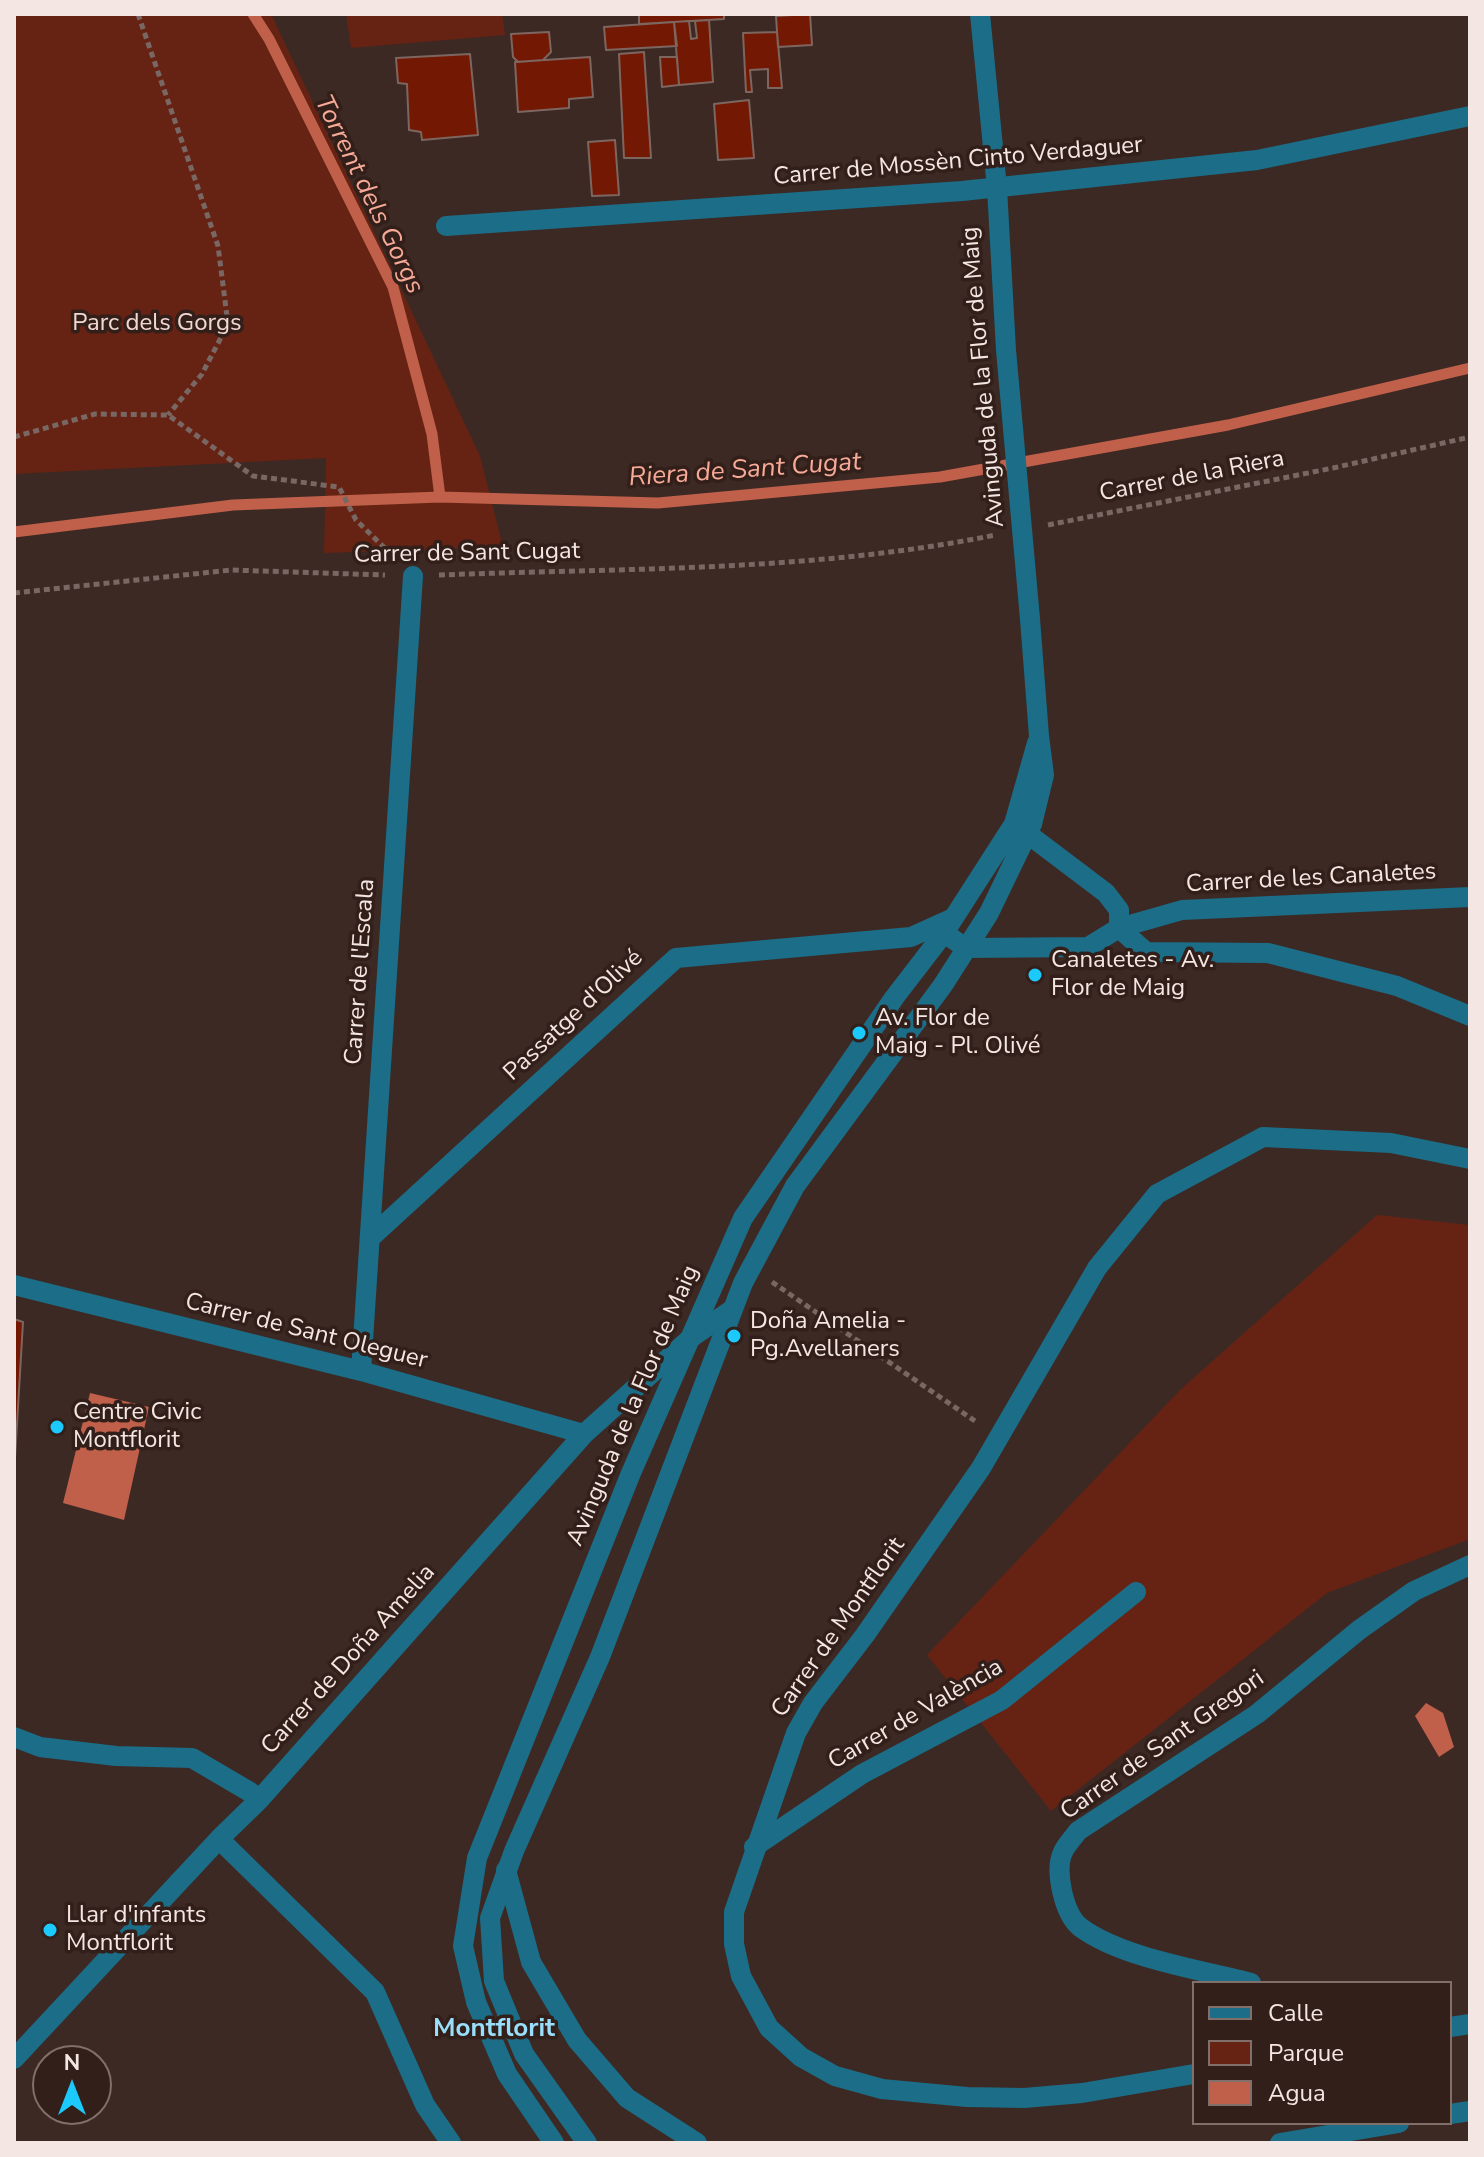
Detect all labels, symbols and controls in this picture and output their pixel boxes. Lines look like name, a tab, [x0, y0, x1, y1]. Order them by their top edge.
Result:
water label: Torrent dels Gorgs	[306, 91, 430, 299]
street label: Carrer de Mossèn Cinto Verdaguer	[772, 132, 1144, 192]
street label: Avinguda de la Flor de Maig	[957, 225, 1011, 529]
park label: Parc dels Gorgs	[72, 310, 242, 338]
street label: Carrer de la Riera	[1097, 445, 1287, 509]
water label: Riera de Sant Cugat	[628, 447, 862, 495]
street label: Carrer de Sant Cugat	[354, 538, 580, 570]
street label: Carrer de les Canaletes	[1185, 858, 1437, 900]
street label: Carrer de l'Escala	[340, 878, 382, 1066]
street label: Passatge d'Olivé	[498, 944, 650, 1088]
place label: Canaletes - Av. Flor de Maig	[1051, 947, 1214, 1003]
marker: Canaletes - Av. Flor de Maig	[1026, 966, 1044, 984]
place label: Av. Flor de Maig - Pl. Olivé	[875, 1005, 1041, 1061]
marker: Av. Flor de Maig - Pl. Olivé	[850, 1024, 868, 1042]
street label: Avinguda de la Flor de Maig	[562, 1261, 706, 1551]
street label: Carrer de Sant Oleguer	[182, 1288, 430, 1376]
place label: Doña Amelia - Pg.Avellaners	[750, 1308, 906, 1364]
marker: Doña Amelia - Pg.Avellaners	[725, 1327, 743, 1345]
place label: Centre Civic Montflorit	[73, 1399, 201, 1455]
marker: Centre Civic Montflorit	[48, 1418, 66, 1436]
street label: Carrer de Montflorit	[766, 1533, 912, 1723]
street label: Carrer de Doña Amelia	[256, 1559, 442, 1761]
street label: Carrer de València	[824, 1653, 1008, 1777]
street label: Carrer de Sant Gregori	[1056, 1665, 1270, 1827]
place label: Llar d'infants Montflorit	[66, 1902, 206, 1958]
marker: Llar d'infants Montflorit	[41, 1921, 59, 1939]
legend	[1192, 1981, 1452, 2125]
text: Calle	[1268, 1997, 1323, 2029]
district label: Montflorit	[433, 2014, 555, 2046]
text: Parque	[1268, 2037, 1344, 2069]
north arrow	[32, 2045, 112, 2125]
text: N	[64, 2048, 80, 2078]
text: Agua	[1268, 2077, 1326, 2109]

